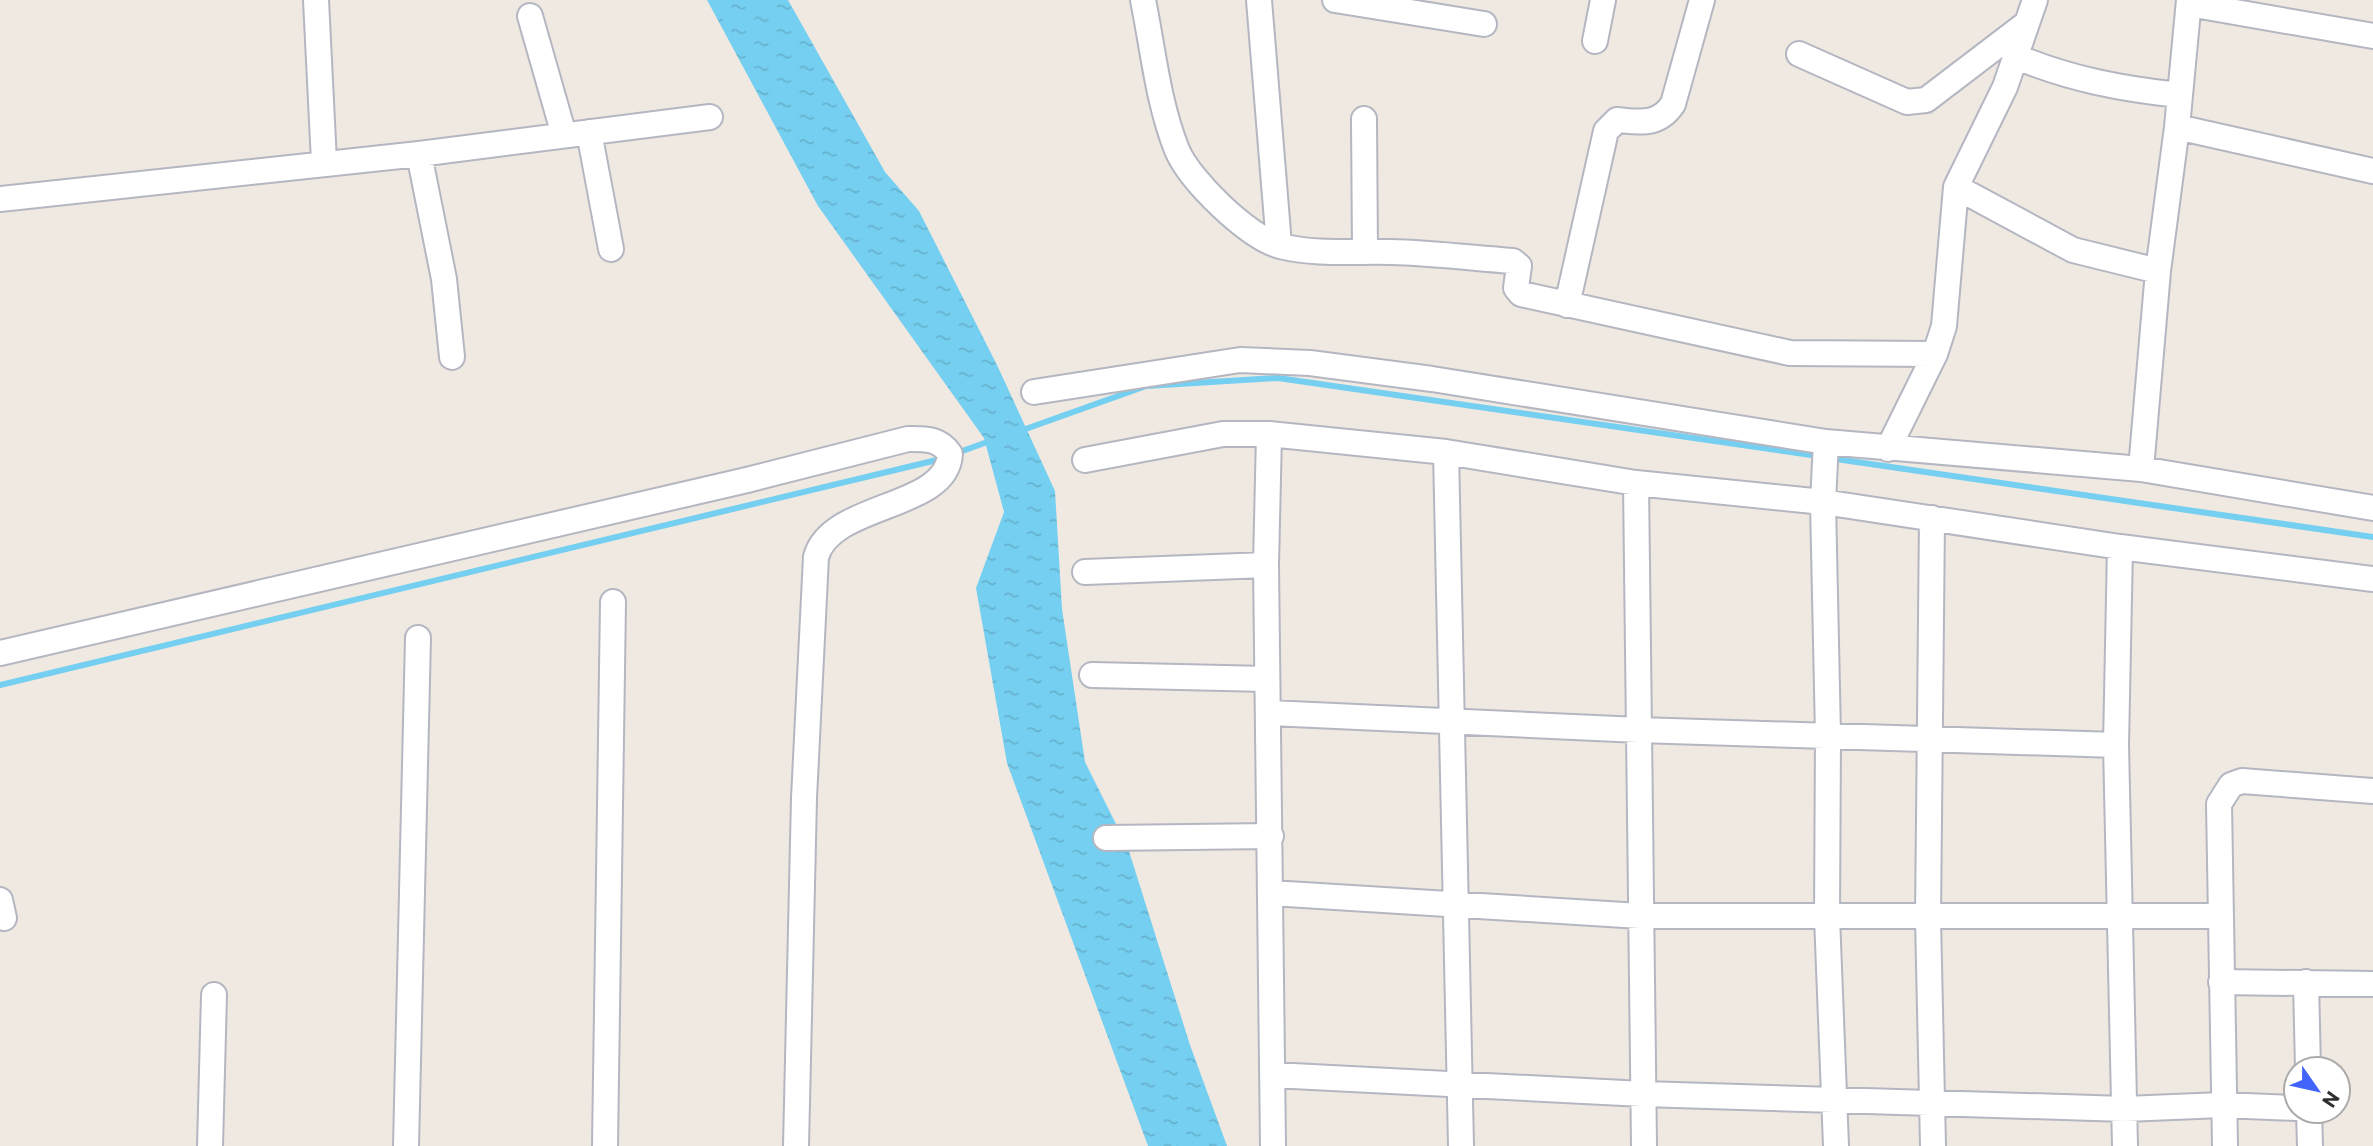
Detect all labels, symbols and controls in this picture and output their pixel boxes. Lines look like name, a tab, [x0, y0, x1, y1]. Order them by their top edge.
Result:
north arrow	[2282, 1055, 2352, 1125]
text: N	[2318, 1087, 2345, 1112]

